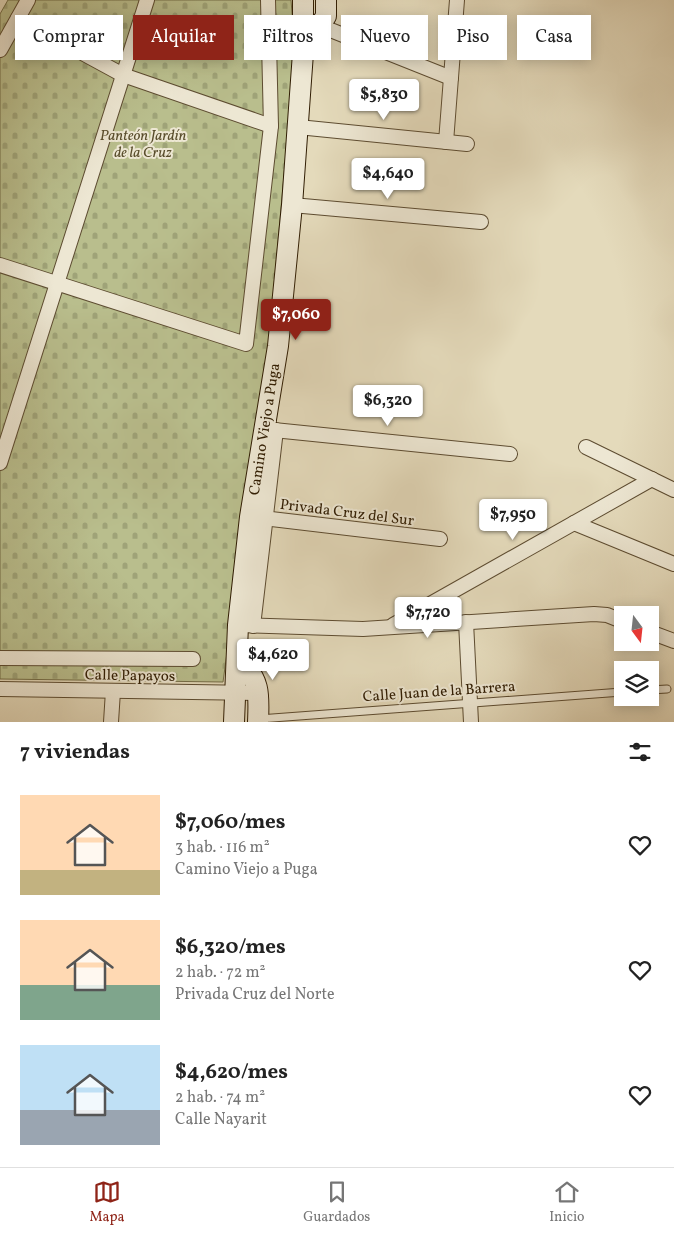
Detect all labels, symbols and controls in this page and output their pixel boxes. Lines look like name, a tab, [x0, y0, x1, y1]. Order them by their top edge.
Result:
chip: Comprar	[15, 15, 123, 60]
chip: Alquilar	[133, 15, 234, 60]
chip: Filtros	[244, 15, 331, 60]
chip: Nuevo	[341, 15, 428, 60]
chip: Piso	[438, 15, 507, 60]
chip: Casa	[517, 15, 591, 60]
pin: $5,830	[343, 78, 425, 121]
text: $5,830	[360, 84, 408, 106]
park label: Panteón Jardín de la Cruz	[100, 126, 186, 164]
pin: $4,640	[347, 158, 429, 200]
text: $4,640	[362, 163, 414, 185]
pin: $7,060	[255, 298, 337, 341]
text: $7,060	[272, 304, 320, 326]
street label: Camino Viejo a Puga	[245, 362, 286, 497]
pin: $6,320	[347, 384, 429, 427]
text: $6,320	[364, 390, 412, 412]
street label: Privada Cruz del Sur	[279, 495, 415, 532]
pin: $7,950	[472, 498, 554, 541]
text: $7,950	[490, 504, 536, 526]
pin: $7,720	[387, 596, 469, 639]
text: $7,720	[406, 602, 450, 624]
north arrow	[614, 606, 659, 651]
map controls	[614, 606, 659, 706]
pin: $4,620	[232, 638, 314, 681]
text: $4,620	[248, 644, 298, 666]
button: layers	[614, 661, 659, 706]
street label: Calle Papayos	[85, 665, 175, 688]
street label: Calle Juan de la Barrera	[362, 677, 516, 708]
text: 7 viviendas	[20, 738, 130, 767]
icon: filters	[626, 738, 654, 766]
text: $7,060/mes	[175, 808, 285, 837]
icon: home	[60, 815, 120, 875]
icon: heart	[626, 831, 654, 859]
text: 3 hab. · 116 m²	[175, 837, 270, 859]
text: Camino Viejo a Puga	[175, 859, 318, 881]
text: $6,320/mes	[175, 933, 286, 962]
icon: home	[60, 940, 120, 1000]
icon: heart	[626, 956, 654, 984]
text: 2 hab. · 72 m²	[175, 962, 266, 984]
text: Privada Cruz del Norte	[175, 984, 335, 1006]
text: $4,620/mes	[175, 1058, 288, 1087]
icon: home	[60, 1065, 120, 1125]
icon: heart	[626, 1081, 654, 1109]
text: 2 hab. · 74 m²	[175, 1087, 265, 1109]
text: Calle Nayarit	[175, 1109, 267, 1131]
tab: Mapa	[89, 1178, 124, 1227]
tab: Guardados	[303, 1178, 370, 1227]
tab: Inicio	[549, 1178, 585, 1227]

